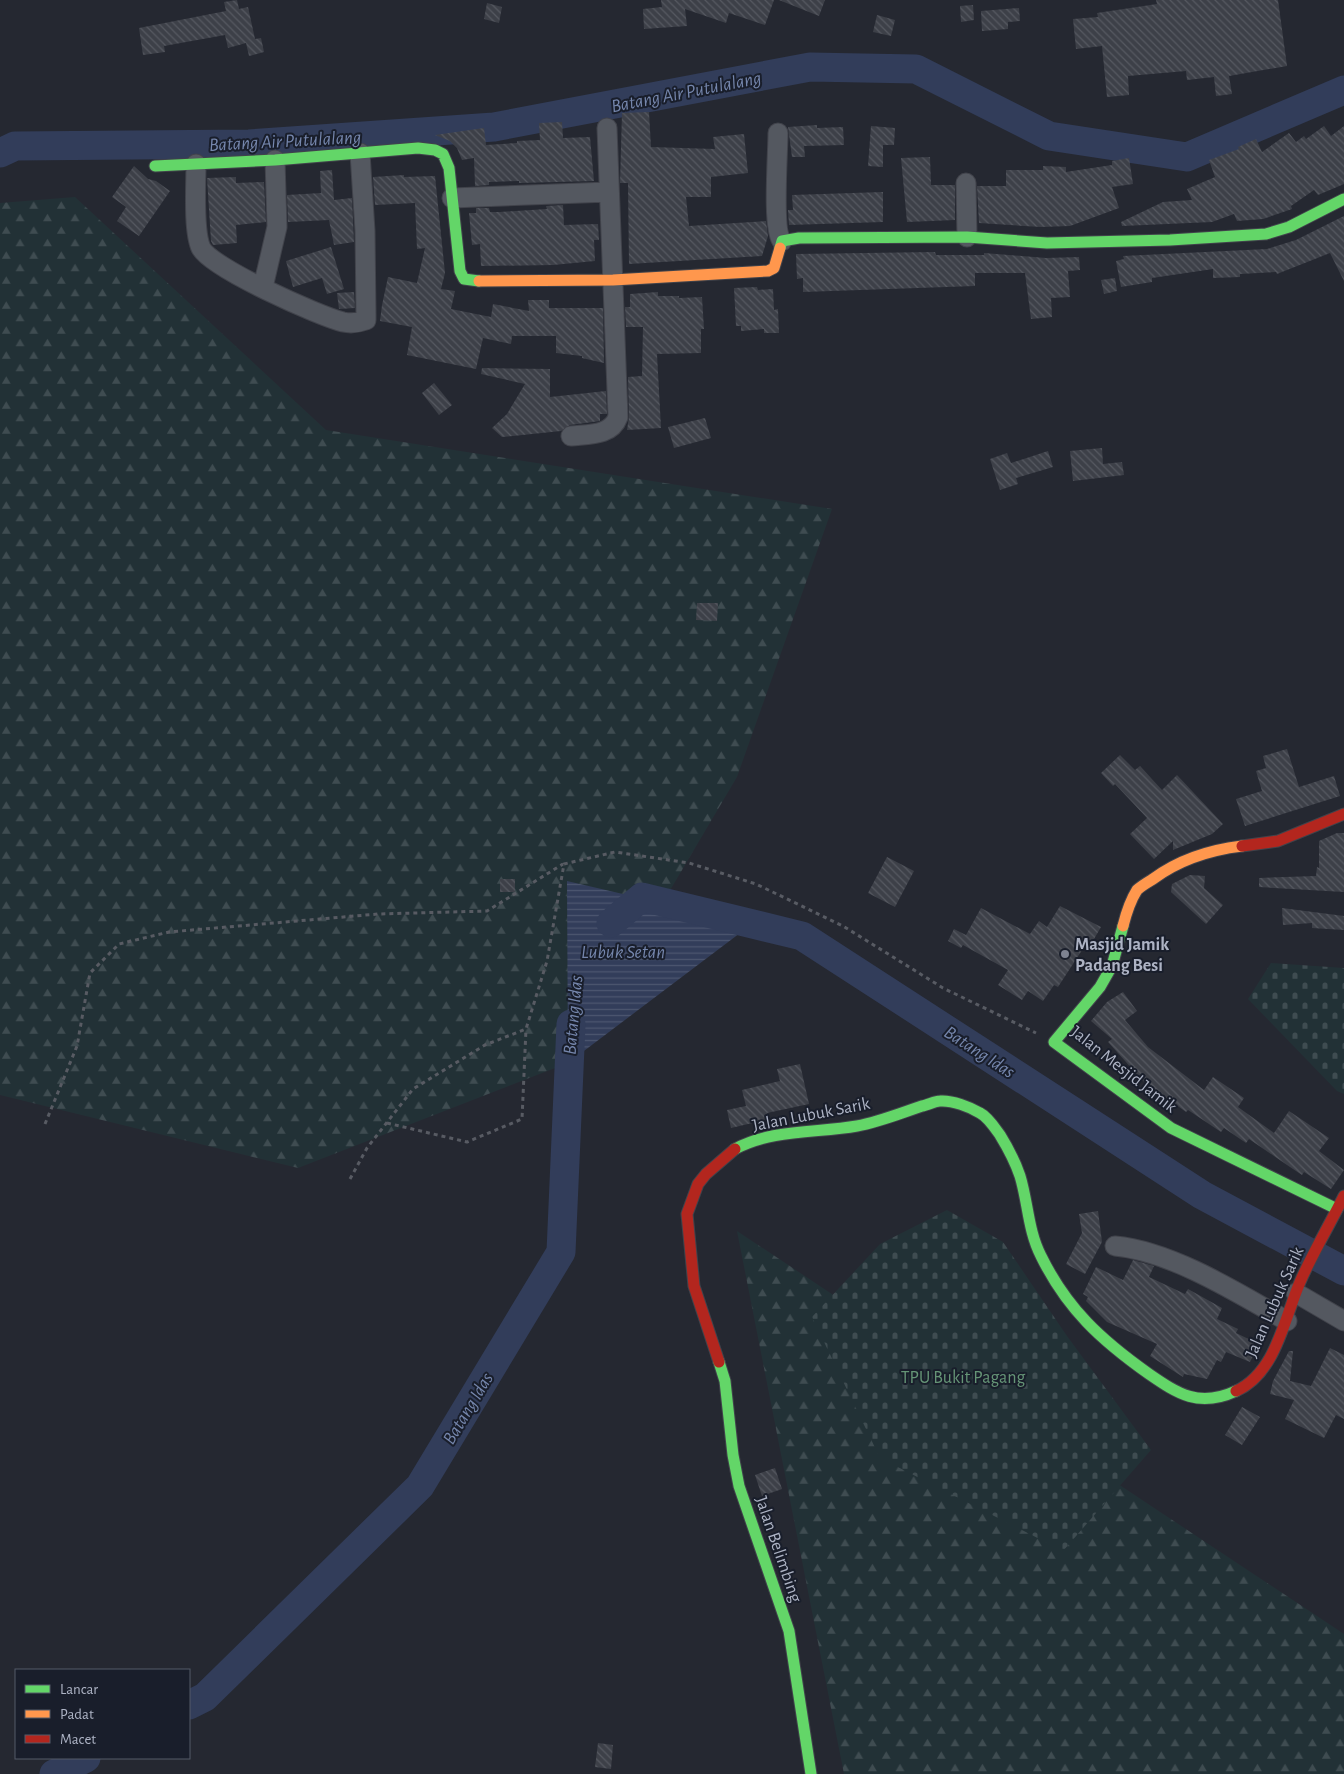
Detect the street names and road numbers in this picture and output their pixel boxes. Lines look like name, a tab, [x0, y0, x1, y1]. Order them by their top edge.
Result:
street label: Jalan Mesjid Jamik	[1067, 1023, 1180, 1117]
street label: Jalan Lubuk Sarik	[751, 1095, 872, 1135]
street label: Jalan Lubuk Sarik	[1242, 1244, 1308, 1361]
street label: Jalan Belimbing	[751, 1494, 805, 1605]

